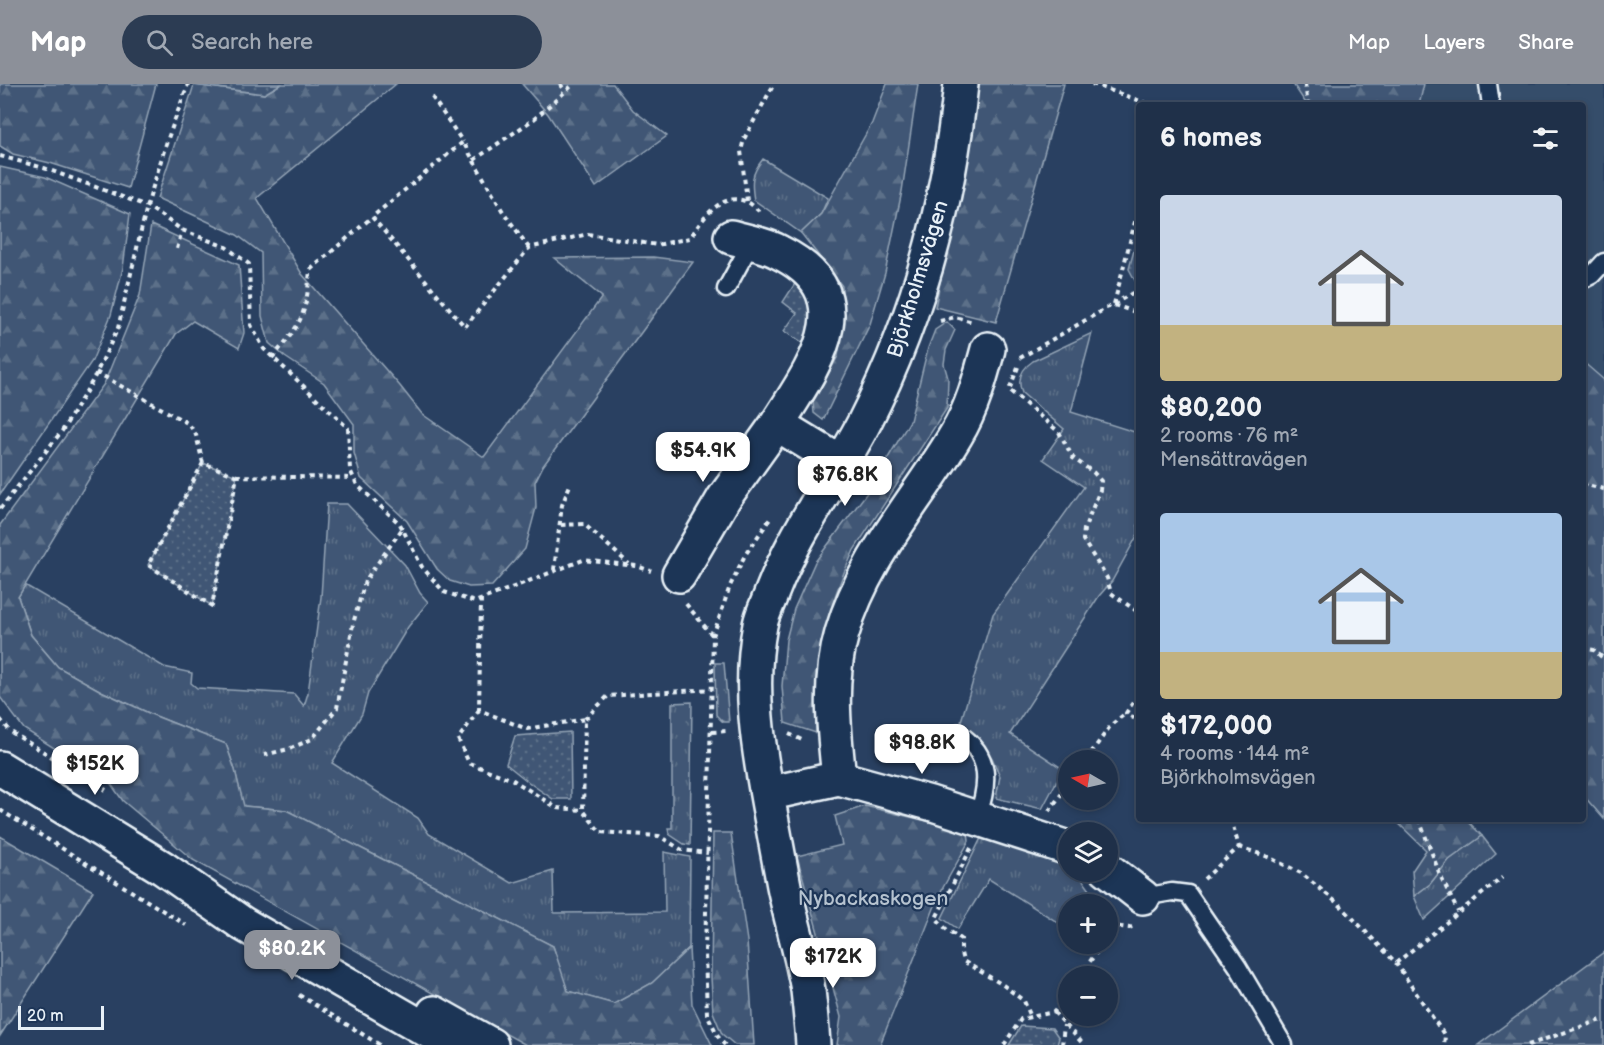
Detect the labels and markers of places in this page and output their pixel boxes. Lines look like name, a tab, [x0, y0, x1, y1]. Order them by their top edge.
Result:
pin: $54.9K	[654, 432, 752, 483]
pin: $76.8K	[796, 456, 894, 507]
pin: $98.8K	[873, 724, 971, 775]
pin: $152K	[53, 745, 137, 796]
pin: $80.2K	[243, 930, 341, 981]
pin: $172K	[791, 938, 875, 989]

